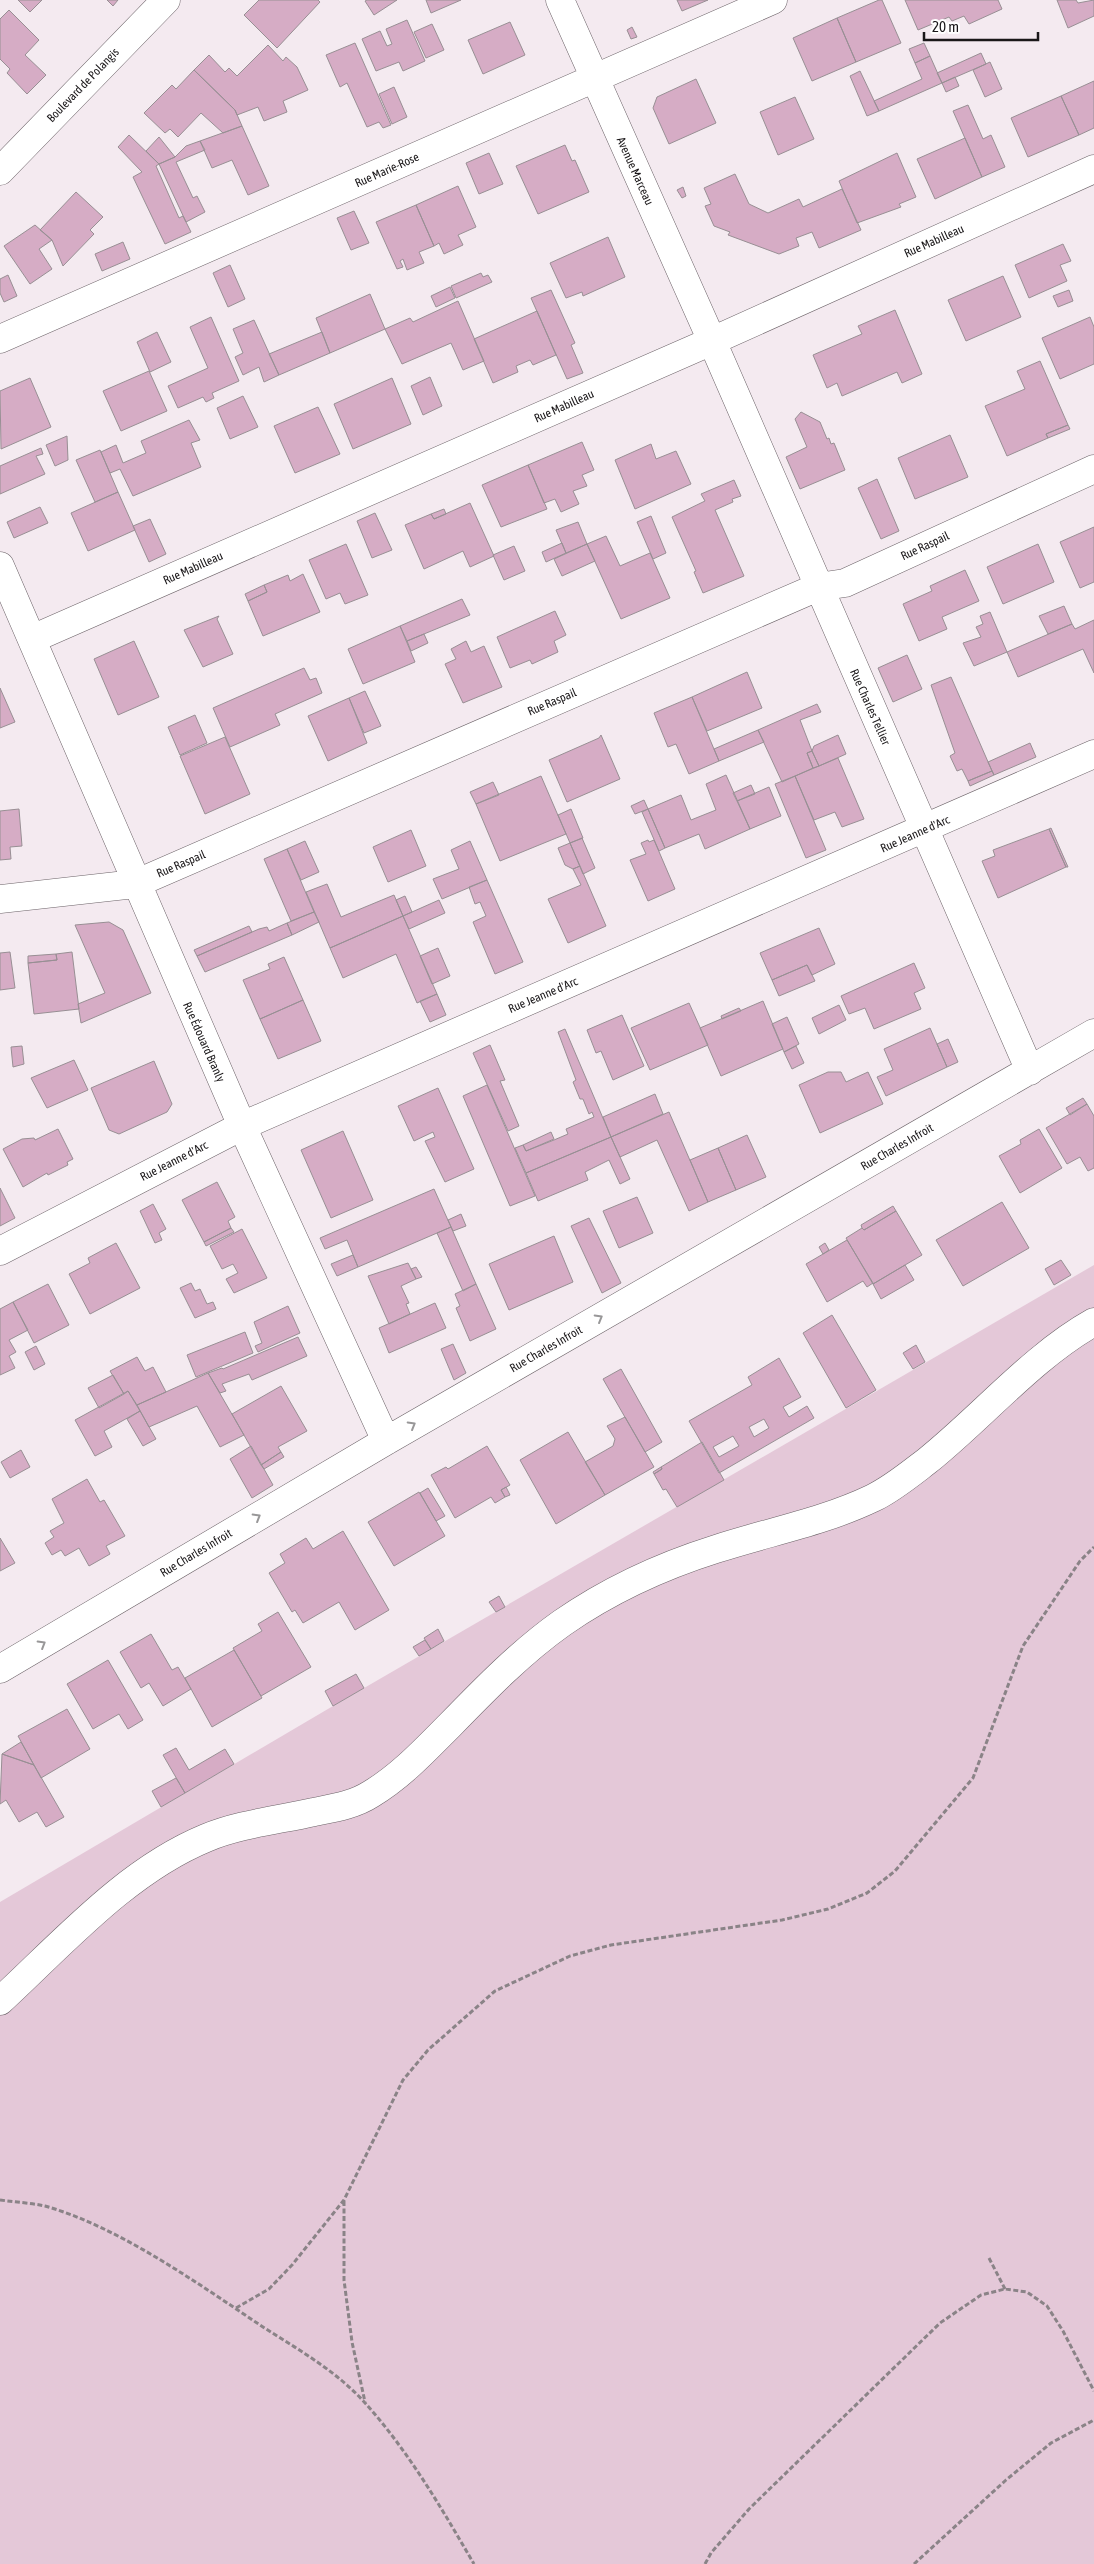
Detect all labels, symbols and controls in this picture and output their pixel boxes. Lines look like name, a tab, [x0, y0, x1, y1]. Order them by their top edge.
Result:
scale bar	[924, 10, 1038, 42]
text: 20 m	[932, 18, 959, 35]
street label: Boulevard de Polangis	[44, 45, 122, 125]
street label: Avenue Marceau	[614, 135, 656, 208]
street label: Rue Marie-Rose	[353, 150, 421, 190]
street label: Rue Mabilleau	[902, 222, 966, 260]
street label: Rue Mabilleau	[532, 387, 596, 425]
street label: Rue Raspail	[899, 528, 952, 563]
street label: Rue Mabilleau	[161, 549, 225, 587]
street label: Rue Charles Tellier	[847, 667, 893, 748]
street label: Rue Raspail	[525, 685, 579, 719]
street label: Rue Jeanne d'Arc	[878, 812, 952, 855]
street label: Rue Raspail	[154, 847, 208, 881]
street label: Rue Jeanne d'Arc	[506, 974, 580, 1016]
street label: Rue Édouard Branly	[180, 1000, 228, 1084]
street label: Rue Charles Infroit	[858, 1120, 936, 1173]
street label: Rue Jeanne d'Arc	[138, 1138, 211, 1184]
one-way arrow	[593, 1315, 602, 1325]
street label: Rue Charles Infroit	[507, 1322, 585, 1375]
one-way arrow	[407, 1422, 416, 1432]
one-way arrow	[252, 1513, 261, 1523]
street label: Rue Charles Infroit	[158, 1526, 235, 1580]
one-way arrow	[36, 1640, 45, 1650]

